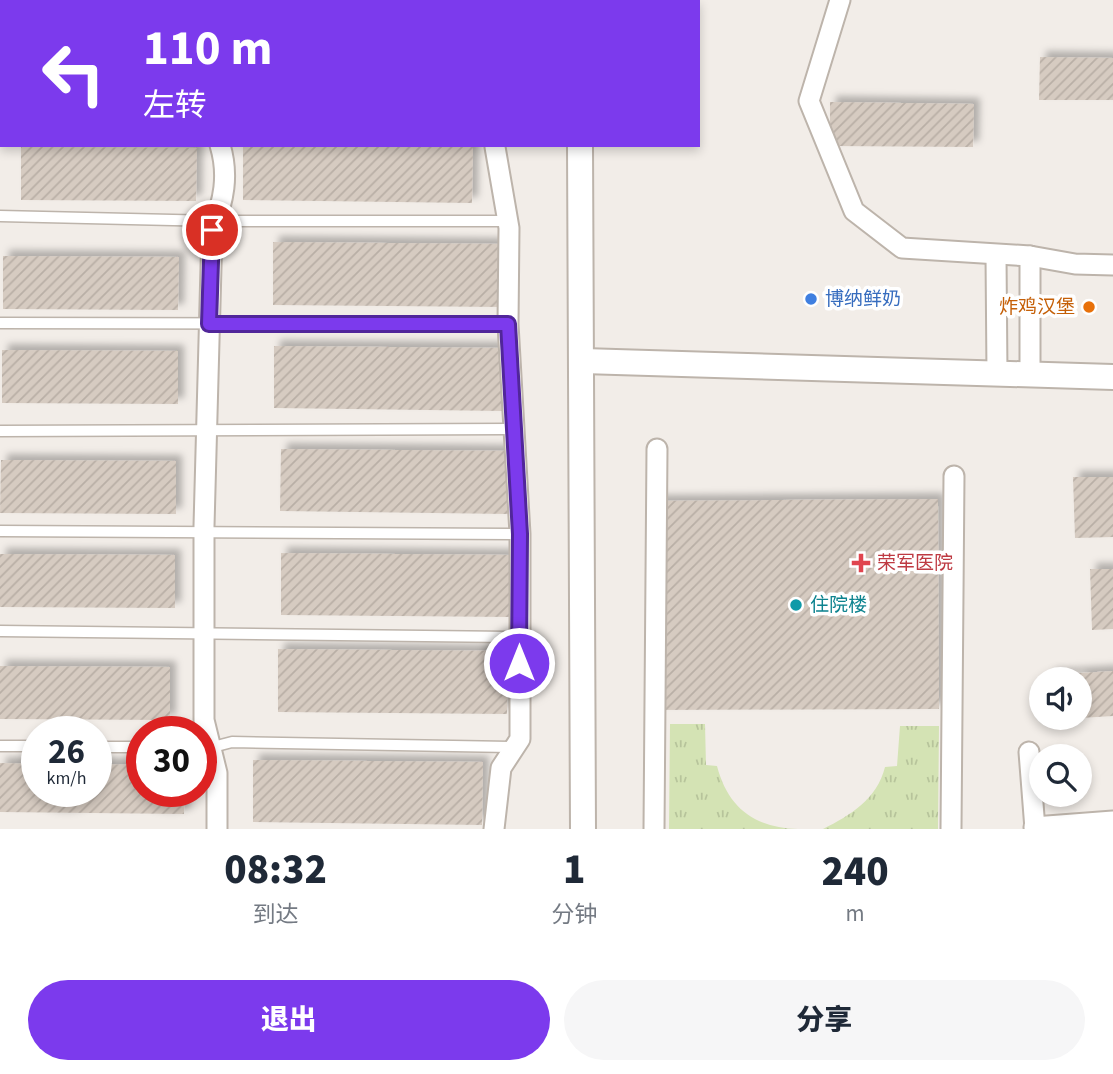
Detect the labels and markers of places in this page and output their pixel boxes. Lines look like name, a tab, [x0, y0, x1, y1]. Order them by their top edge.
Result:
pin	[182, 200, 242, 260]
place label: 博纳鲜奶	[825, 286, 901, 313]
marker: 博纳鲜奶	[803, 291, 819, 307]
place label: 炸鸡汉堡	[999, 294, 1075, 321]
marker: 炸鸡汉堡	[1081, 299, 1097, 315]
place label: 荣军医院	[877, 550, 953, 577]
marker: 荣军医院	[851, 553, 871, 573]
place label: 住院楼	[810, 592, 867, 619]
marker: 住院楼	[788, 597, 804, 613]

